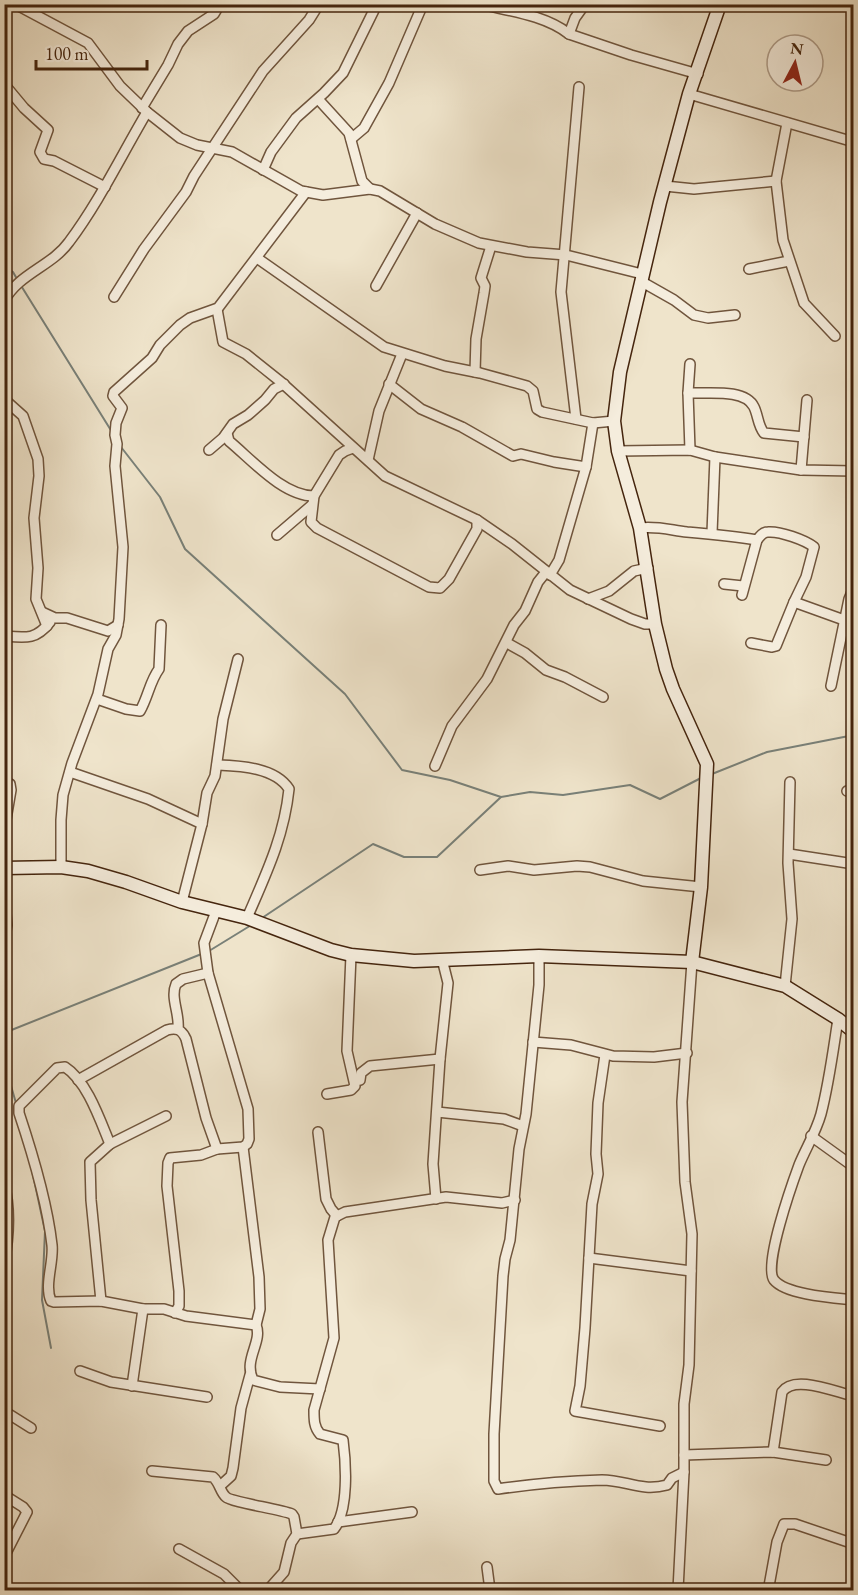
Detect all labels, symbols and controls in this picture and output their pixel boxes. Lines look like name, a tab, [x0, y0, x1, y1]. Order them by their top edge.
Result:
scale bar	[36, 33, 147, 71]
north arrow	[765, 33, 825, 93]
text: N	[789, 37, 805, 60]
text: 100 m	[45, 42, 89, 65]

